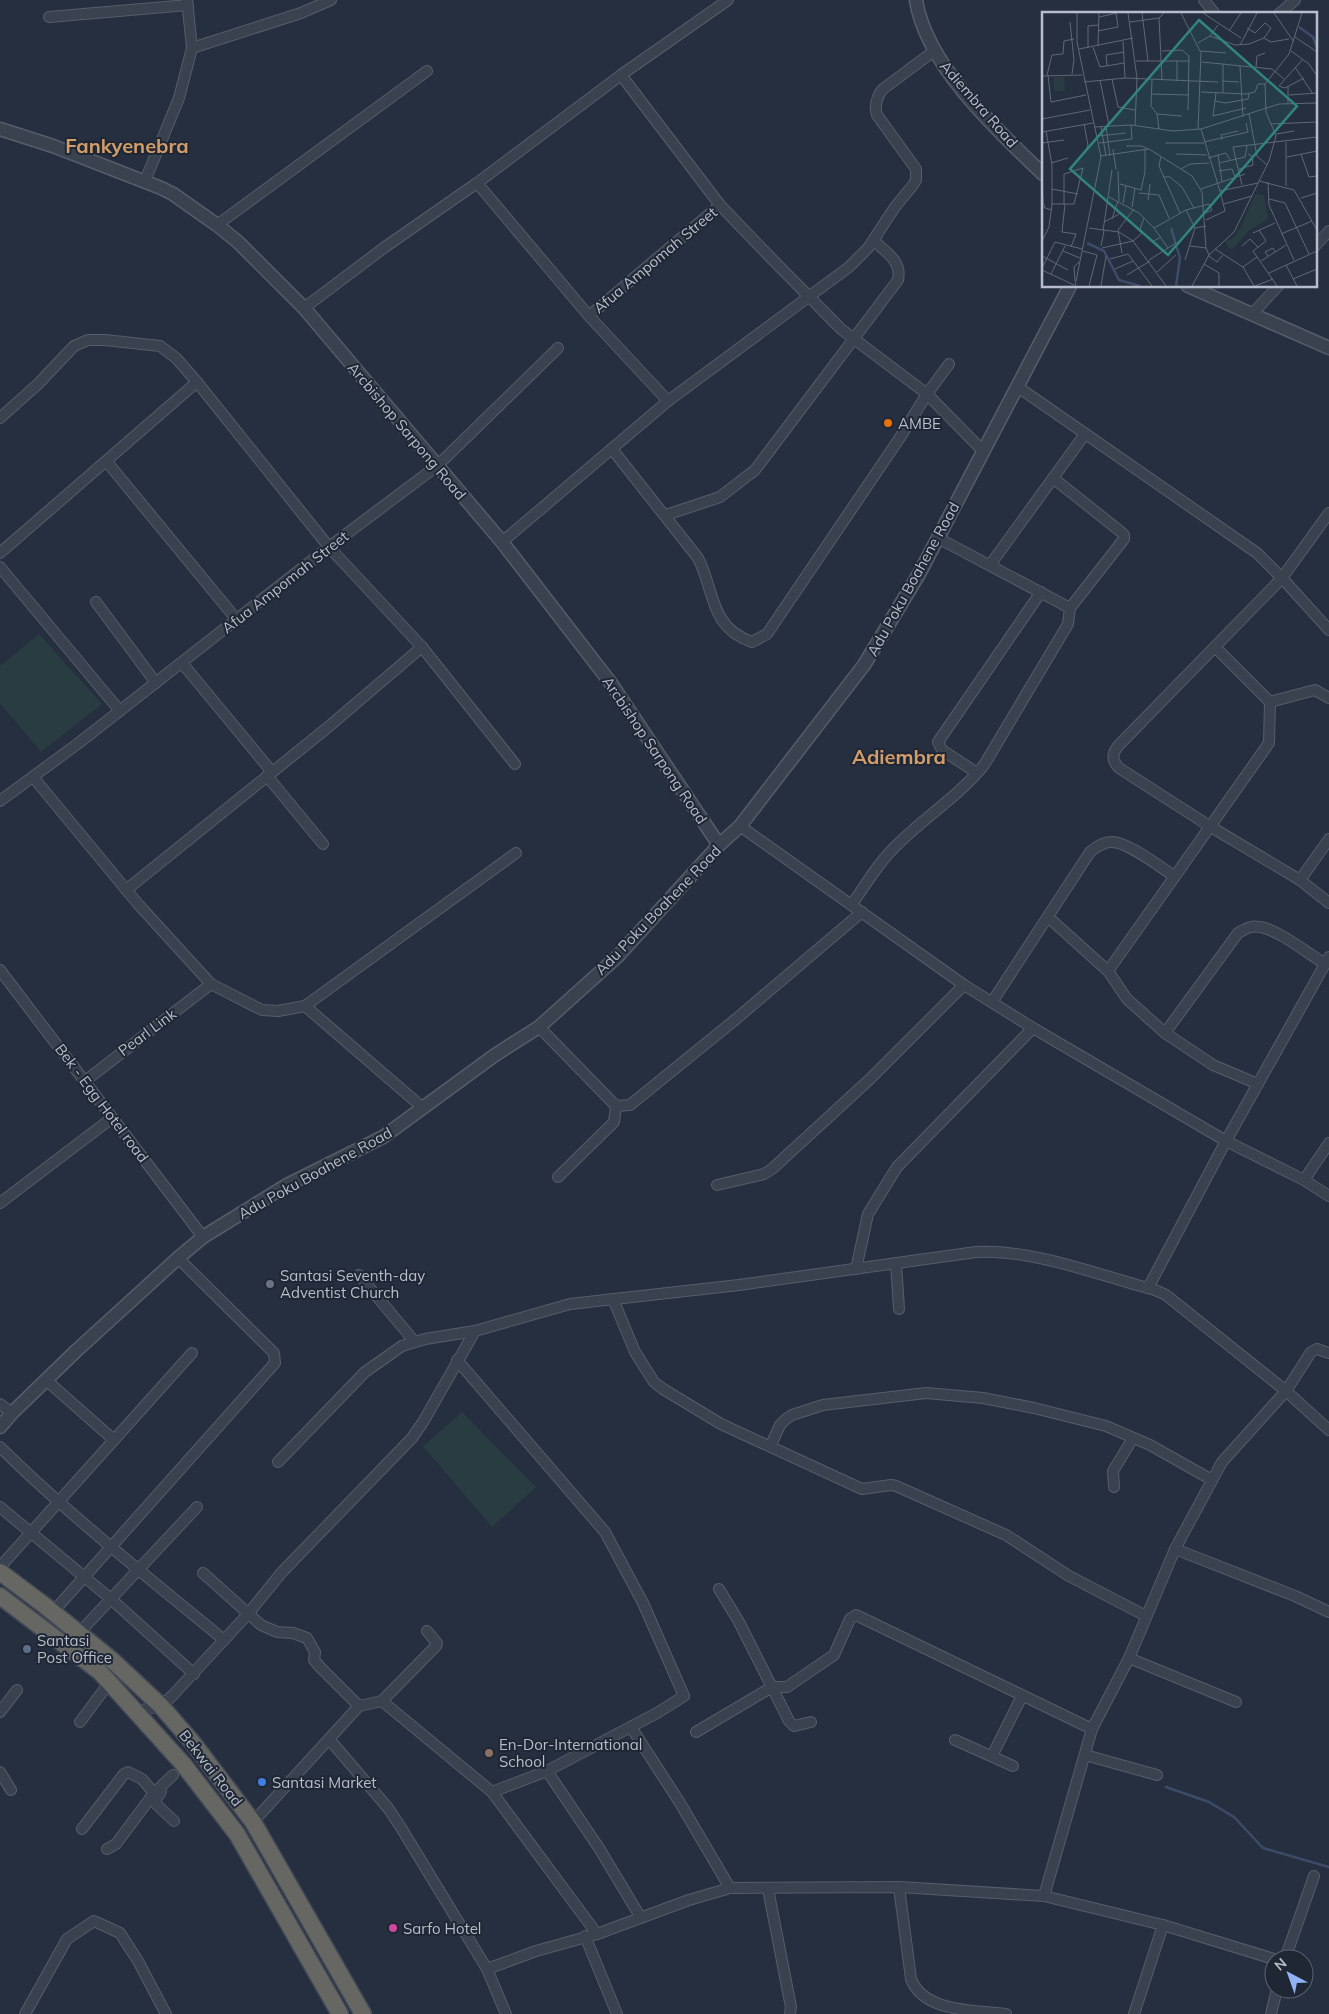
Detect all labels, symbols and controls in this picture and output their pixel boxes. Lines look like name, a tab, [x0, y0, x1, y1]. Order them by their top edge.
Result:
inset map	[1042, 12, 1316, 288]
street label: Adiembra Road	[936, 57, 1022, 151]
district label: Fankyenebra	[65, 133, 189, 158]
street label: Afua Ampomah Street	[589, 203, 721, 317]
street label: Arcbishop Sarpong Road	[344, 358, 470, 504]
place label: AMBE	[898, 414, 941, 433]
marker: AMBE	[882, 417, 894, 429]
street label: Adu Poku Boahene Road	[863, 499, 963, 659]
street label: Afua Ampomah Street	[218, 527, 352, 637]
street label: Arcbishop Sarpong Road	[598, 673, 712, 827]
district label: Adiembra	[852, 744, 946, 769]
street label: Adu Poku Boahene Road	[591, 841, 725, 979]
street label: Pearl Link	[114, 1004, 180, 1060]
street label: Bek - Egg Hotel road	[51, 1040, 153, 1166]
street label: Adu Poku Boahene Road	[235, 1123, 395, 1223]
place label: Santasi Seventh-day Adventist Church	[280, 1266, 425, 1302]
marker: Santasi Seventh-day Adventist Church	[264, 1278, 276, 1290]
place label: Santasi Post Office	[37, 1631, 112, 1667]
marker: Santasi Post Office	[21, 1643, 33, 1655]
street label: Bekwai Road	[175, 1726, 247, 1810]
place label: En-Dor-International School	[499, 1735, 642, 1771]
marker: En-Dor-International School	[483, 1747, 495, 1759]
place label: Santasi Market	[272, 1773, 377, 1792]
marker: Santasi Market	[256, 1776, 268, 1788]
place label: Sarfo Hotel	[403, 1919, 481, 1938]
marker: Sarfo Hotel	[387, 1922, 399, 1934]
north arrow	[1264, 1949, 1314, 1999]
text: N	[1271, 1954, 1290, 1974]

